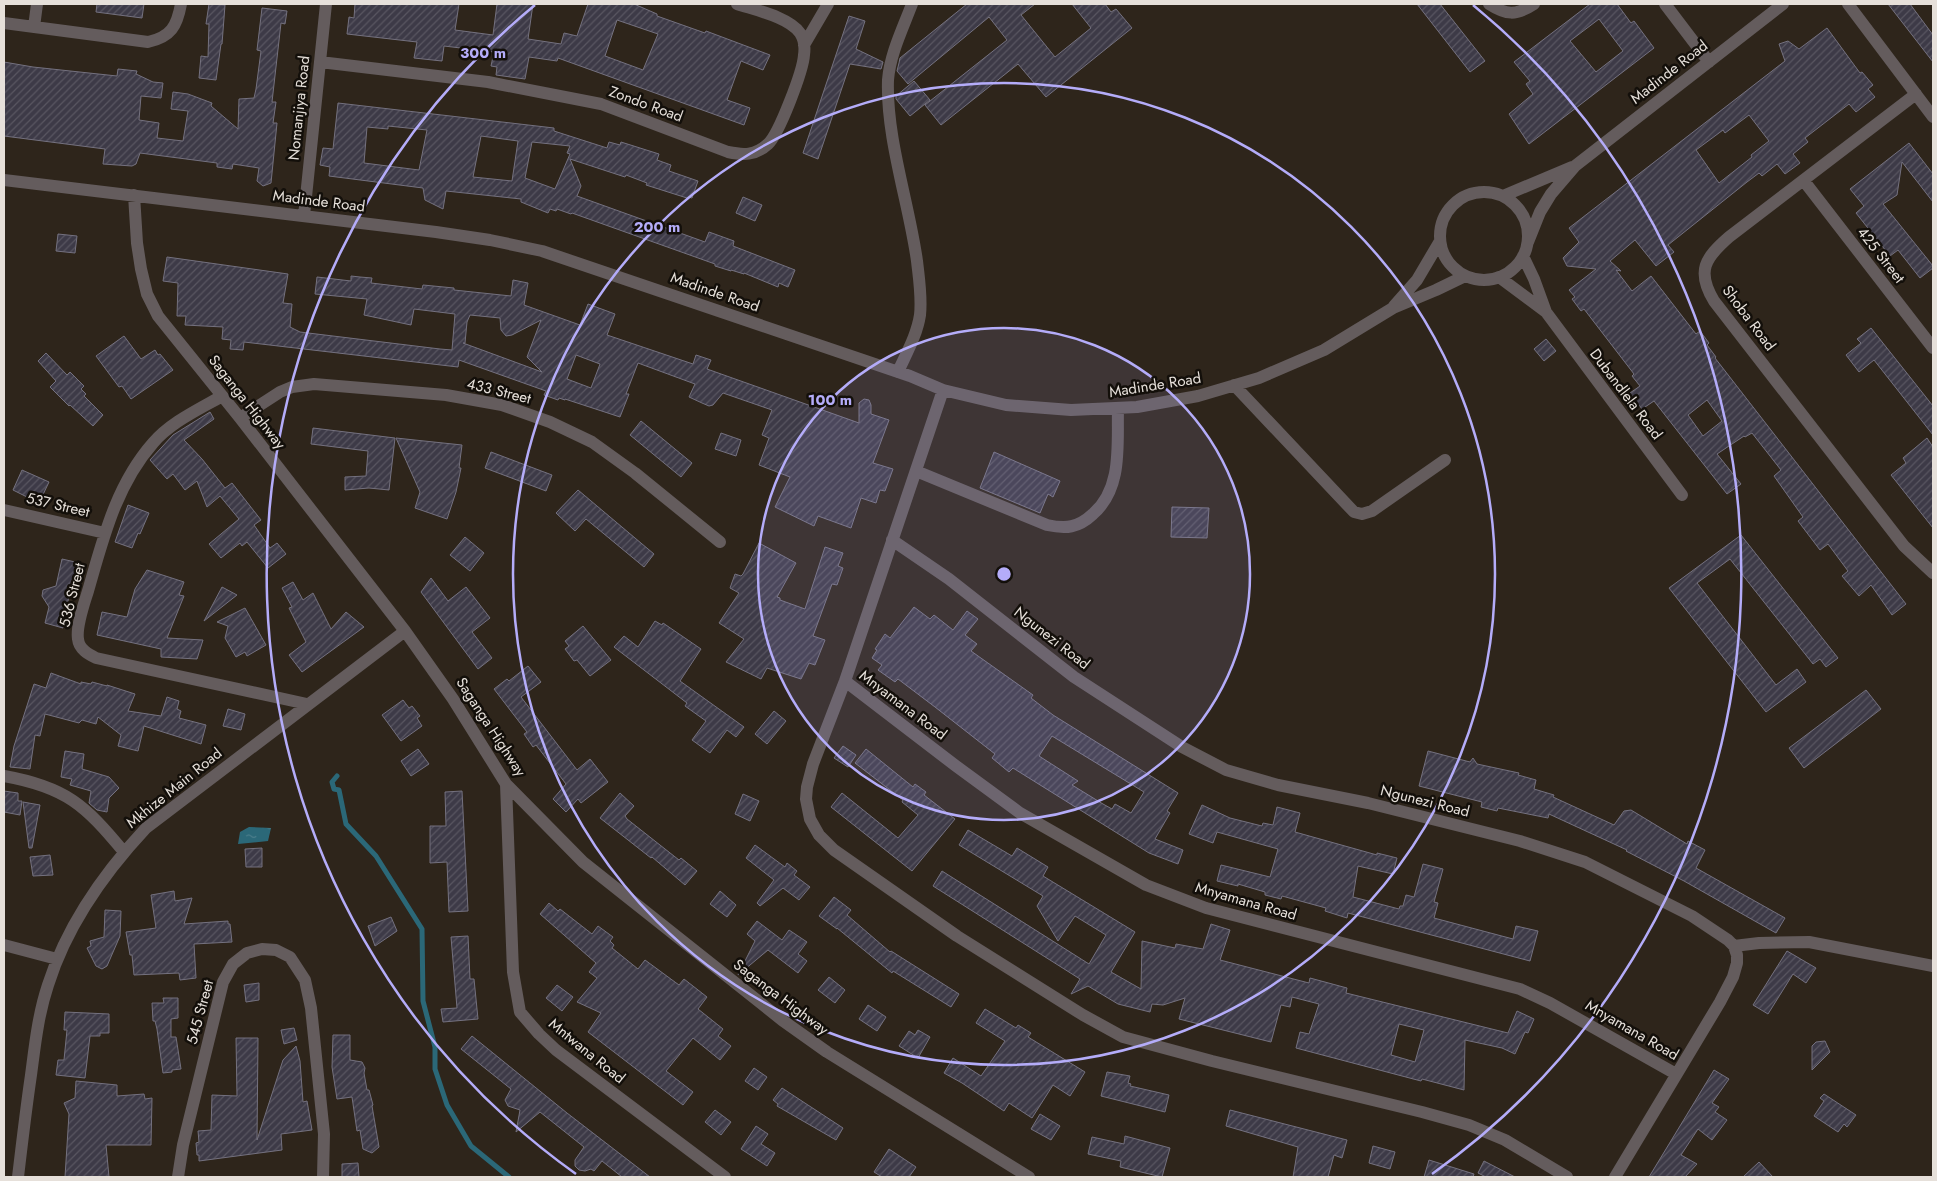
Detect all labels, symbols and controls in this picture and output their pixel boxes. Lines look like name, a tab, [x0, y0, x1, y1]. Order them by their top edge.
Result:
street label: Madinde Road	[1626, 35, 1712, 109]
text: 300 m	[460, 42, 506, 64]
street label: Nomanjiya Road	[283, 55, 315, 161]
street label: Zondo Road	[606, 80, 686, 128]
street label: Madinde Road	[272, 184, 366, 218]
text: 200 m	[634, 216, 680, 238]
street label: 425 Street	[1852, 222, 1910, 288]
street label: Madinde Road	[668, 266, 762, 318]
street label: Shoba Road	[1717, 281, 1781, 355]
street label: Dubandlela Road	[1584, 344, 1668, 444]
street label: Saganga Highway	[203, 350, 291, 454]
street label: Madinde Road	[1107, 367, 1203, 403]
street label: 433 Street	[465, 372, 534, 410]
text: 100 m	[808, 389, 852, 411]
street label: 537 Street	[24, 487, 92, 523]
street label: 536 Street	[53, 560, 91, 629]
centre of rings	[995, 565, 1013, 583]
street label: Ngunezi Road	[1009, 601, 1095, 675]
street label: Mnyamana Road	[855, 665, 951, 745]
street label: Saganga Highway	[451, 673, 532, 781]
street label: Mkhize Main Road	[121, 743, 227, 833]
street label: Ngunezi Road	[1378, 779, 1472, 823]
street label: Mnyamana Road	[1193, 876, 1299, 926]
street label: Saganga Highway	[729, 954, 834, 1040]
street label: 545 Street	[181, 977, 219, 1047]
street label: Mnyamana Road	[1581, 994, 1683, 1066]
street label: Mntwana Road	[544, 1013, 630, 1089]

